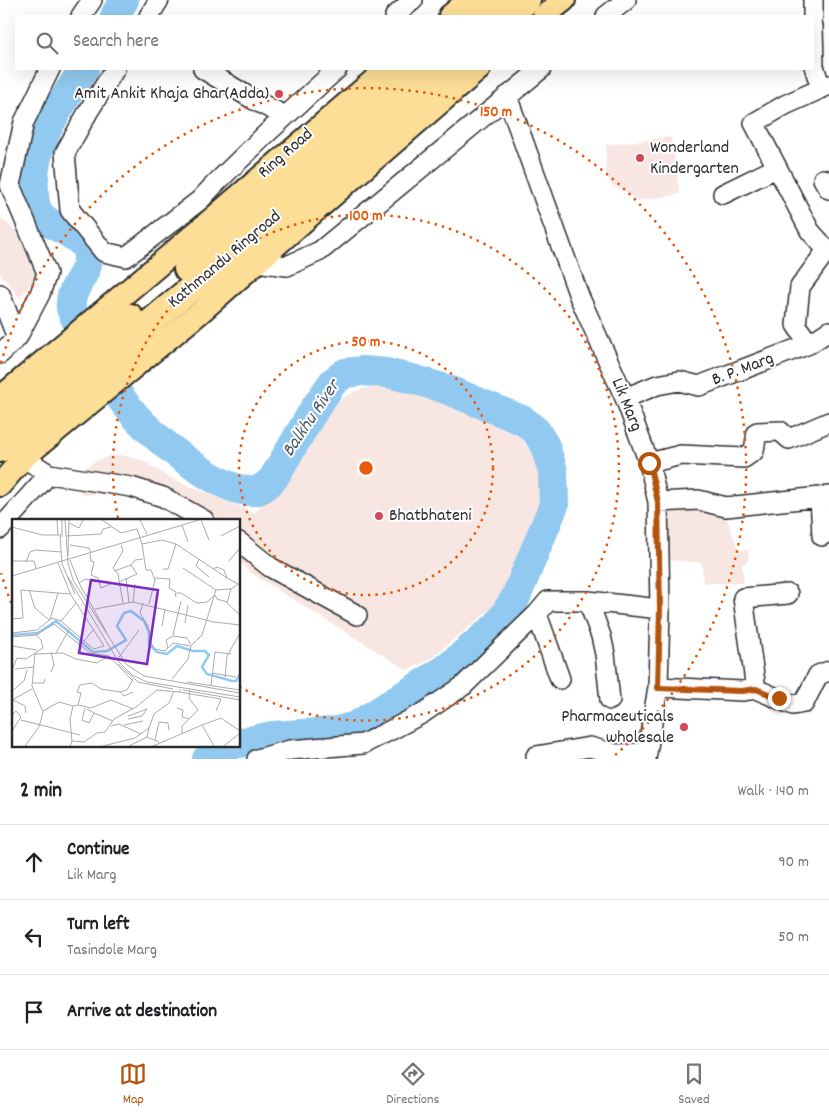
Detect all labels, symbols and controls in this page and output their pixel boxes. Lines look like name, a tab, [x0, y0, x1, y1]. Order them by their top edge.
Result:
search box	[15, 15, 814, 70]
icon: search	[33, 29, 61, 57]
text: Search here	[73, 29, 159, 56]
place label: Amit Ankit Khaja Ghar(Adda)	[74, 82, 269, 107]
marker: Amit Ankit Khaja Ghar(Adda)	[273, 88, 285, 100]
text: 150 m	[480, 102, 512, 124]
street label: Ring Road	[253, 123, 319, 185]
place label: Wonderland Kindergarten	[650, 136, 739, 182]
marker: Wonderland Kindergarten	[634, 152, 646, 164]
street label: Kathmandu Ringroad	[163, 205, 287, 315]
text: 100 m	[349, 206, 383, 228]
text: 50 m	[352, 332, 380, 354]
street label: B. P. Marg	[708, 347, 778, 393]
water label: Balkhu River	[276, 374, 349, 463]
street label: Lik Marg	[604, 374, 648, 436]
route start	[638, 452, 661, 475]
centre of rings	[357, 459, 375, 477]
place label: Bhatbhateni	[389, 504, 472, 529]
marker: Bhatbhateni	[373, 510, 385, 522]
inset map	[12, 519, 240, 746]
route end	[768, 687, 791, 710]
place label: Pharmaceuticals wholesale	[561, 705, 674, 751]
marker: Pharmaceuticals wholesale	[678, 721, 690, 733]
text: 2 min	[20, 777, 62, 807]
text: Walk · 140 m	[737, 780, 809, 803]
text: Continue	[67, 837, 129, 864]
icon: ahead	[20, 848, 48, 876]
text: 90 m	[778, 851, 809, 874]
text: Lik Marg	[67, 864, 117, 887]
text: Turn left	[67, 912, 130, 939]
icon: left	[20, 923, 48, 951]
text: 50 m	[778, 926, 809, 949]
text: Tasindole Marg	[67, 939, 157, 962]
icon: arrive	[20, 998, 48, 1026]
text: Arrive at destination	[67, 999, 217, 1026]
tab: Map	[119, 1060, 147, 1110]
tab: Directions	[386, 1060, 439, 1110]
tab: Saved	[678, 1060, 710, 1110]

